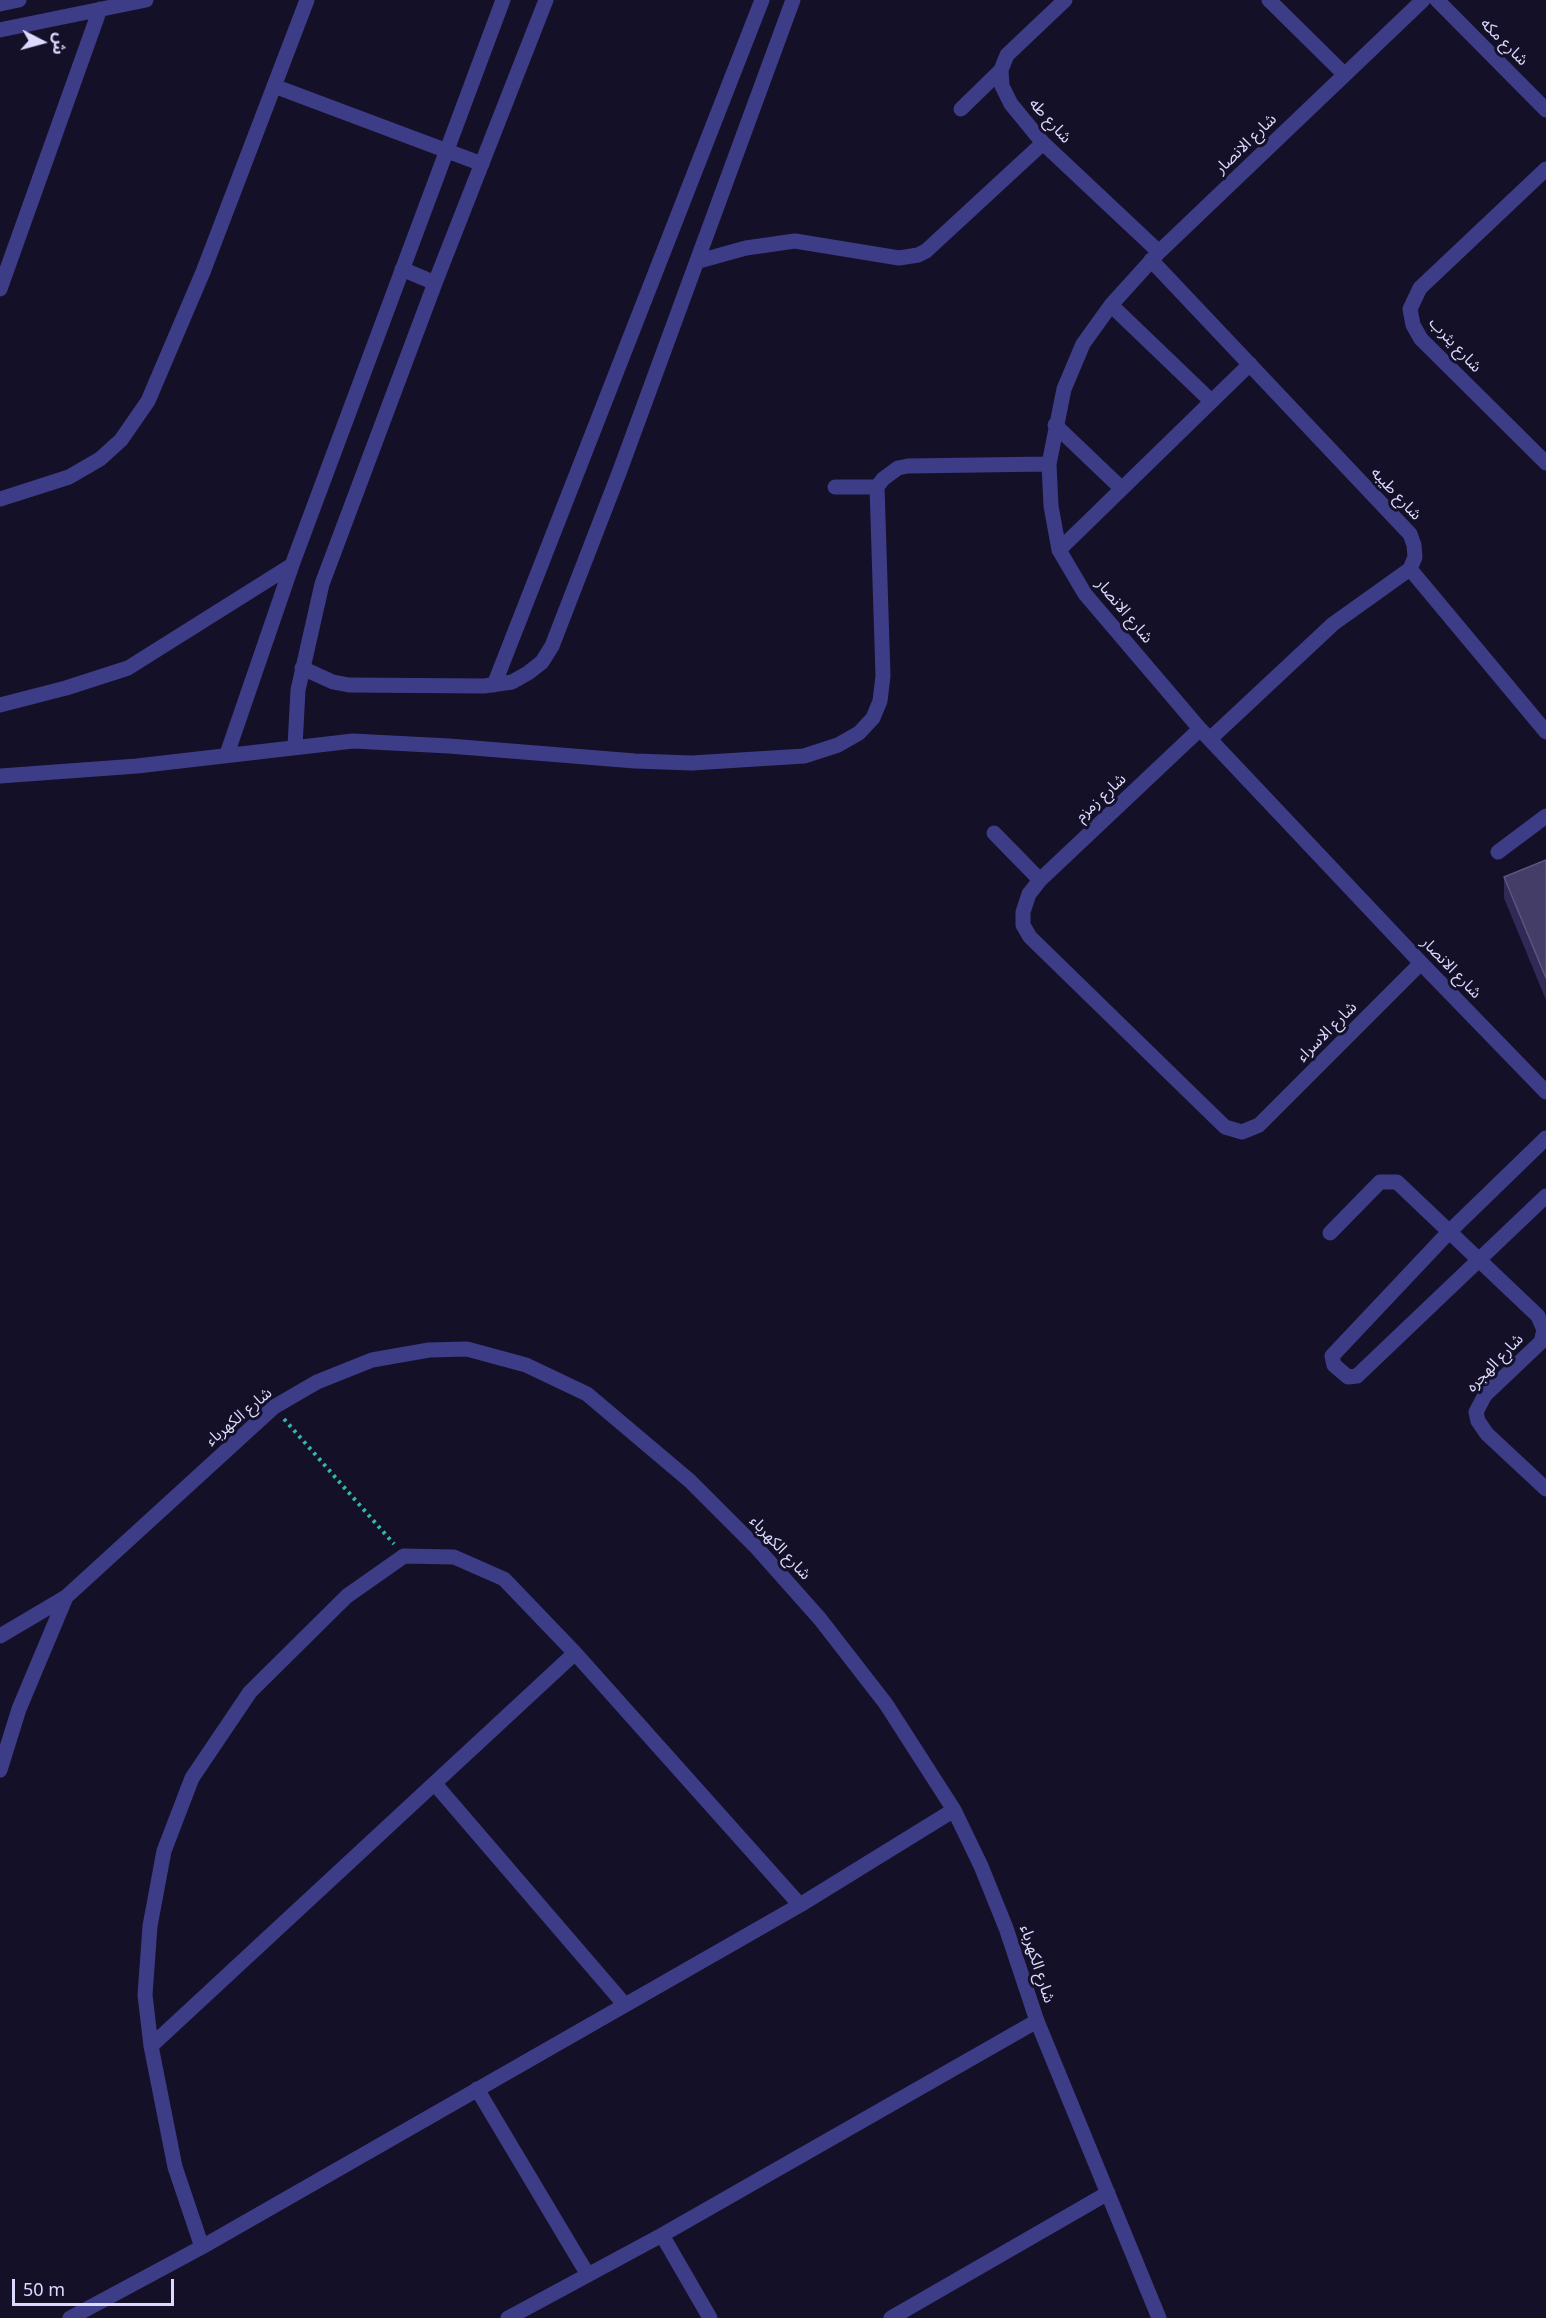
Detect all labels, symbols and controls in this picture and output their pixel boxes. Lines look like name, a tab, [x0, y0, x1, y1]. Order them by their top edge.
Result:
north arrow	[12, 12, 72, 72]
street label: شارع مكه	[1476, 14, 1532, 70]
text: ش	[48, 32, 72, 56]
street label: شارع طه	[1025, 95, 1075, 147]
street label: شارع الانصار	[1211, 110, 1281, 178]
street label: شارع يثرب	[1425, 313, 1485, 377]
street label: شارع طيبه	[1367, 464, 1425, 524]
street label: شارع الانصار	[1091, 575, 1157, 647]
street label: شارع زمزم	[1072, 770, 1130, 826]
street label: شارع الانصار	[1417, 933, 1485, 1003]
street label: شارع الاسراء	[1293, 998, 1361, 1066]
street label: شارع الهجره	[1462, 1330, 1528, 1396]
street label: شارع الكهرباء	[202, 1384, 276, 1450]
street label: شارع الكهرباء	[745, 1512, 815, 1584]
street label: شارع الكهرباء	[1015, 1923, 1059, 2005]
scale bar	[15, 2267, 177, 2305]
text: 50 m	[23, 2277, 65, 2301]

